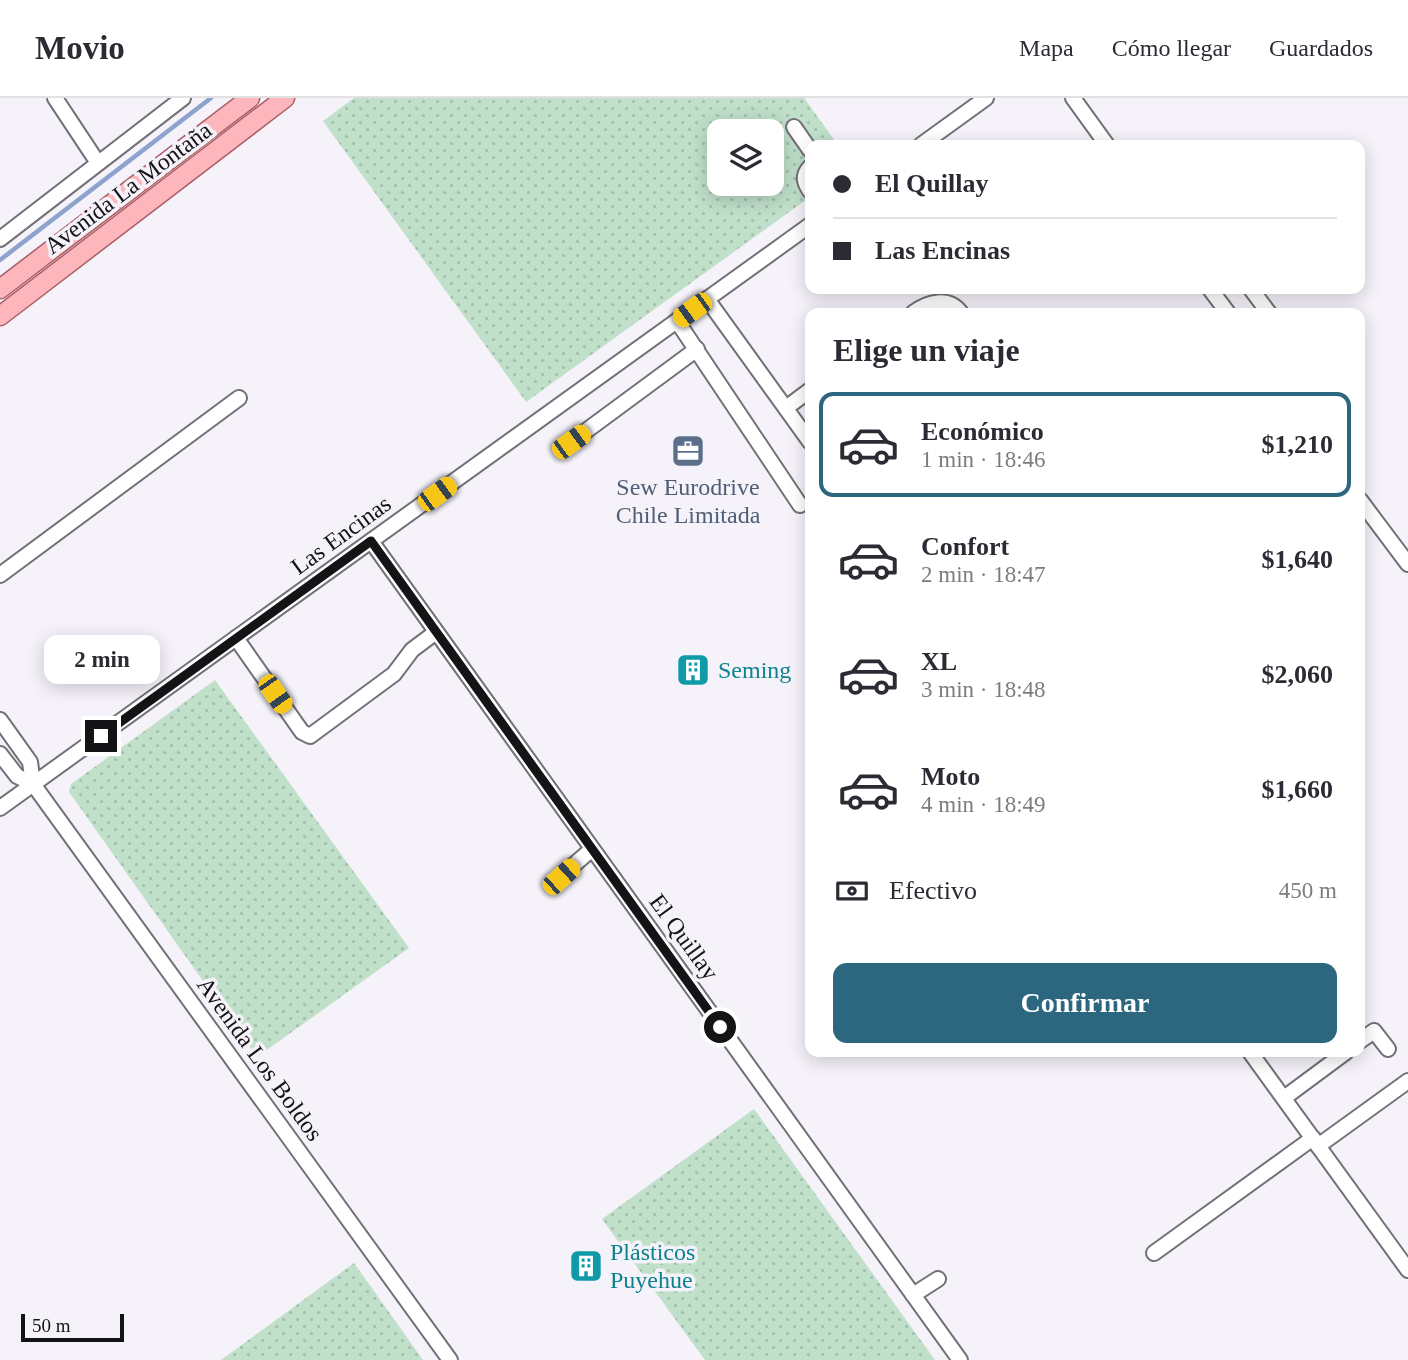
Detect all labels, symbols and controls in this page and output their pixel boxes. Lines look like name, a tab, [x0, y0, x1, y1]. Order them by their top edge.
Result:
text: Movio	[35, 30, 125, 66]
text: Mapa	[1019, 35, 1074, 61]
text: Cómo llegar	[1112, 35, 1231, 61]
text: Guardados	[1269, 35, 1373, 61]
street label: Avenida La Montaña	[39, 117, 217, 259]
map controls	[707, 119, 784, 196]
button: layers	[707, 119, 784, 196]
text: El Quillay	[875, 169, 988, 198]
text: Las Encinas	[875, 236, 1010, 265]
car	[669, 289, 716, 331]
text: Elige un viaje	[833, 332, 1020, 368]
icon: car	[837, 413, 900, 476]
text: Económico	[921, 417, 1044, 446]
car	[548, 421, 595, 463]
text: $1,210	[1262, 430, 1333, 459]
office icon: Sew Eurodrive Chile Limitada	[669, 432, 707, 470]
text: 1 min · 18:46	[921, 447, 1046, 472]
car	[414, 473, 461, 515]
place label: Sew Eurodrive Chile Limitada	[616, 474, 761, 528]
street label: Las Encinas	[286, 490, 396, 580]
icon: car	[837, 528, 900, 591]
text: Confort	[921, 532, 1009, 561]
text: $1,640	[1262, 545, 1333, 574]
text: 2 min · 18:47	[921, 562, 1046, 587]
callout: 2 min	[43, 634, 159, 684]
icon: car	[837, 643, 900, 706]
text: 2 min	[74, 647, 130, 672]
text: XL	[921, 647, 957, 676]
building icon: Seming	[674, 651, 712, 689]
place label: Seming	[718, 657, 791, 683]
text: $2,060	[1262, 660, 1333, 689]
car	[255, 671, 296, 717]
text: 3 min · 18:48	[921, 677, 1046, 702]
route end	[85, 720, 117, 752]
icon: car	[837, 758, 900, 821]
text: Moto	[921, 762, 980, 791]
text: $1,660	[1262, 775, 1333, 804]
text: 4 min · 18:49	[921, 792, 1046, 817]
car	[539, 855, 584, 899]
icon: cash	[833, 872, 871, 910]
text: Efectivo	[889, 876, 977, 905]
text: 450 m	[1279, 878, 1337, 903]
street label: El Quillay	[644, 889, 724, 985]
button: Confirmar	[833, 963, 1337, 1043]
street label: Avenida Los Boldos	[192, 972, 328, 1146]
route start	[704, 1011, 736, 1043]
place label: Plásticos Puyehue	[610, 1239, 695, 1293]
building icon: Plásticos Puyehue	[567, 1247, 605, 1285]
scale bar	[21, 1311, 124, 1343]
text: 50 m	[32, 1315, 71, 1336]

